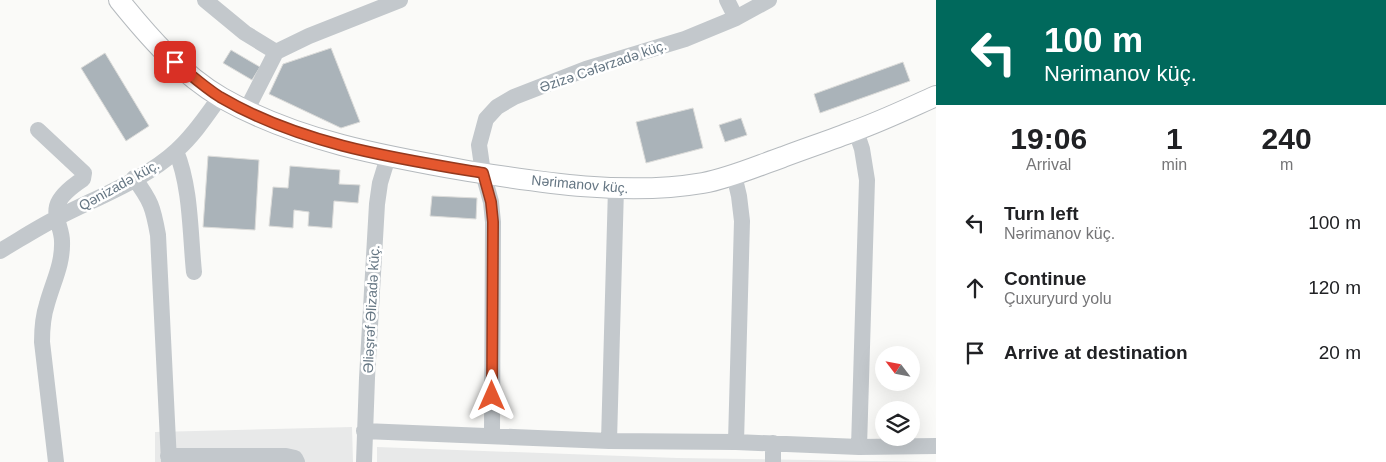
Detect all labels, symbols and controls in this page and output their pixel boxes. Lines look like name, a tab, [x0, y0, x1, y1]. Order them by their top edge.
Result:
icon: left	[961, 20, 1026, 85]
text: 100 m	[1044, 20, 1143, 59]
street label: Əzizə Cəfərzadə küç.	[537, 37, 669, 95]
pin	[154, 41, 196, 83]
icon: arrive	[161, 48, 189, 76]
text: Nərimanov küç.	[1044, 61, 1197, 86]
text: 19:06	[1010, 122, 1087, 155]
text: 1	[1166, 122, 1183, 155]
text: 240	[1262, 122, 1312, 155]
street label: Qənizadə küç.	[76, 156, 162, 214]
text: Arrival	[1026, 156, 1071, 173]
text: min	[1161, 156, 1187, 173]
text: m	[1280, 156, 1293, 173]
street label: Nərimanov küç.	[531, 172, 629, 196]
text: Turn left	[1004, 203, 1079, 224]
icon: left	[961, 209, 989, 237]
text: 100 m	[1308, 212, 1361, 233]
text: Nərimanov küç.	[1004, 225, 1115, 242]
street label: Əliəşrəf Əlizadə küç.	[360, 244, 382, 374]
text: Continue	[1004, 268, 1086, 289]
icon: ahead	[961, 274, 989, 302]
text: 120 m	[1308, 277, 1361, 298]
text: Çuxuryurd yolu	[1004, 290, 1112, 307]
icon: arrive	[961, 339, 989, 367]
text: Arrive at destination	[1004, 342, 1188, 363]
text: 20 m	[1319, 342, 1361, 363]
north arrow	[875, 346, 920, 391]
map controls	[875, 346, 920, 446]
position arrow	[465, 369, 517, 421]
button: layers	[875, 401, 920, 446]

